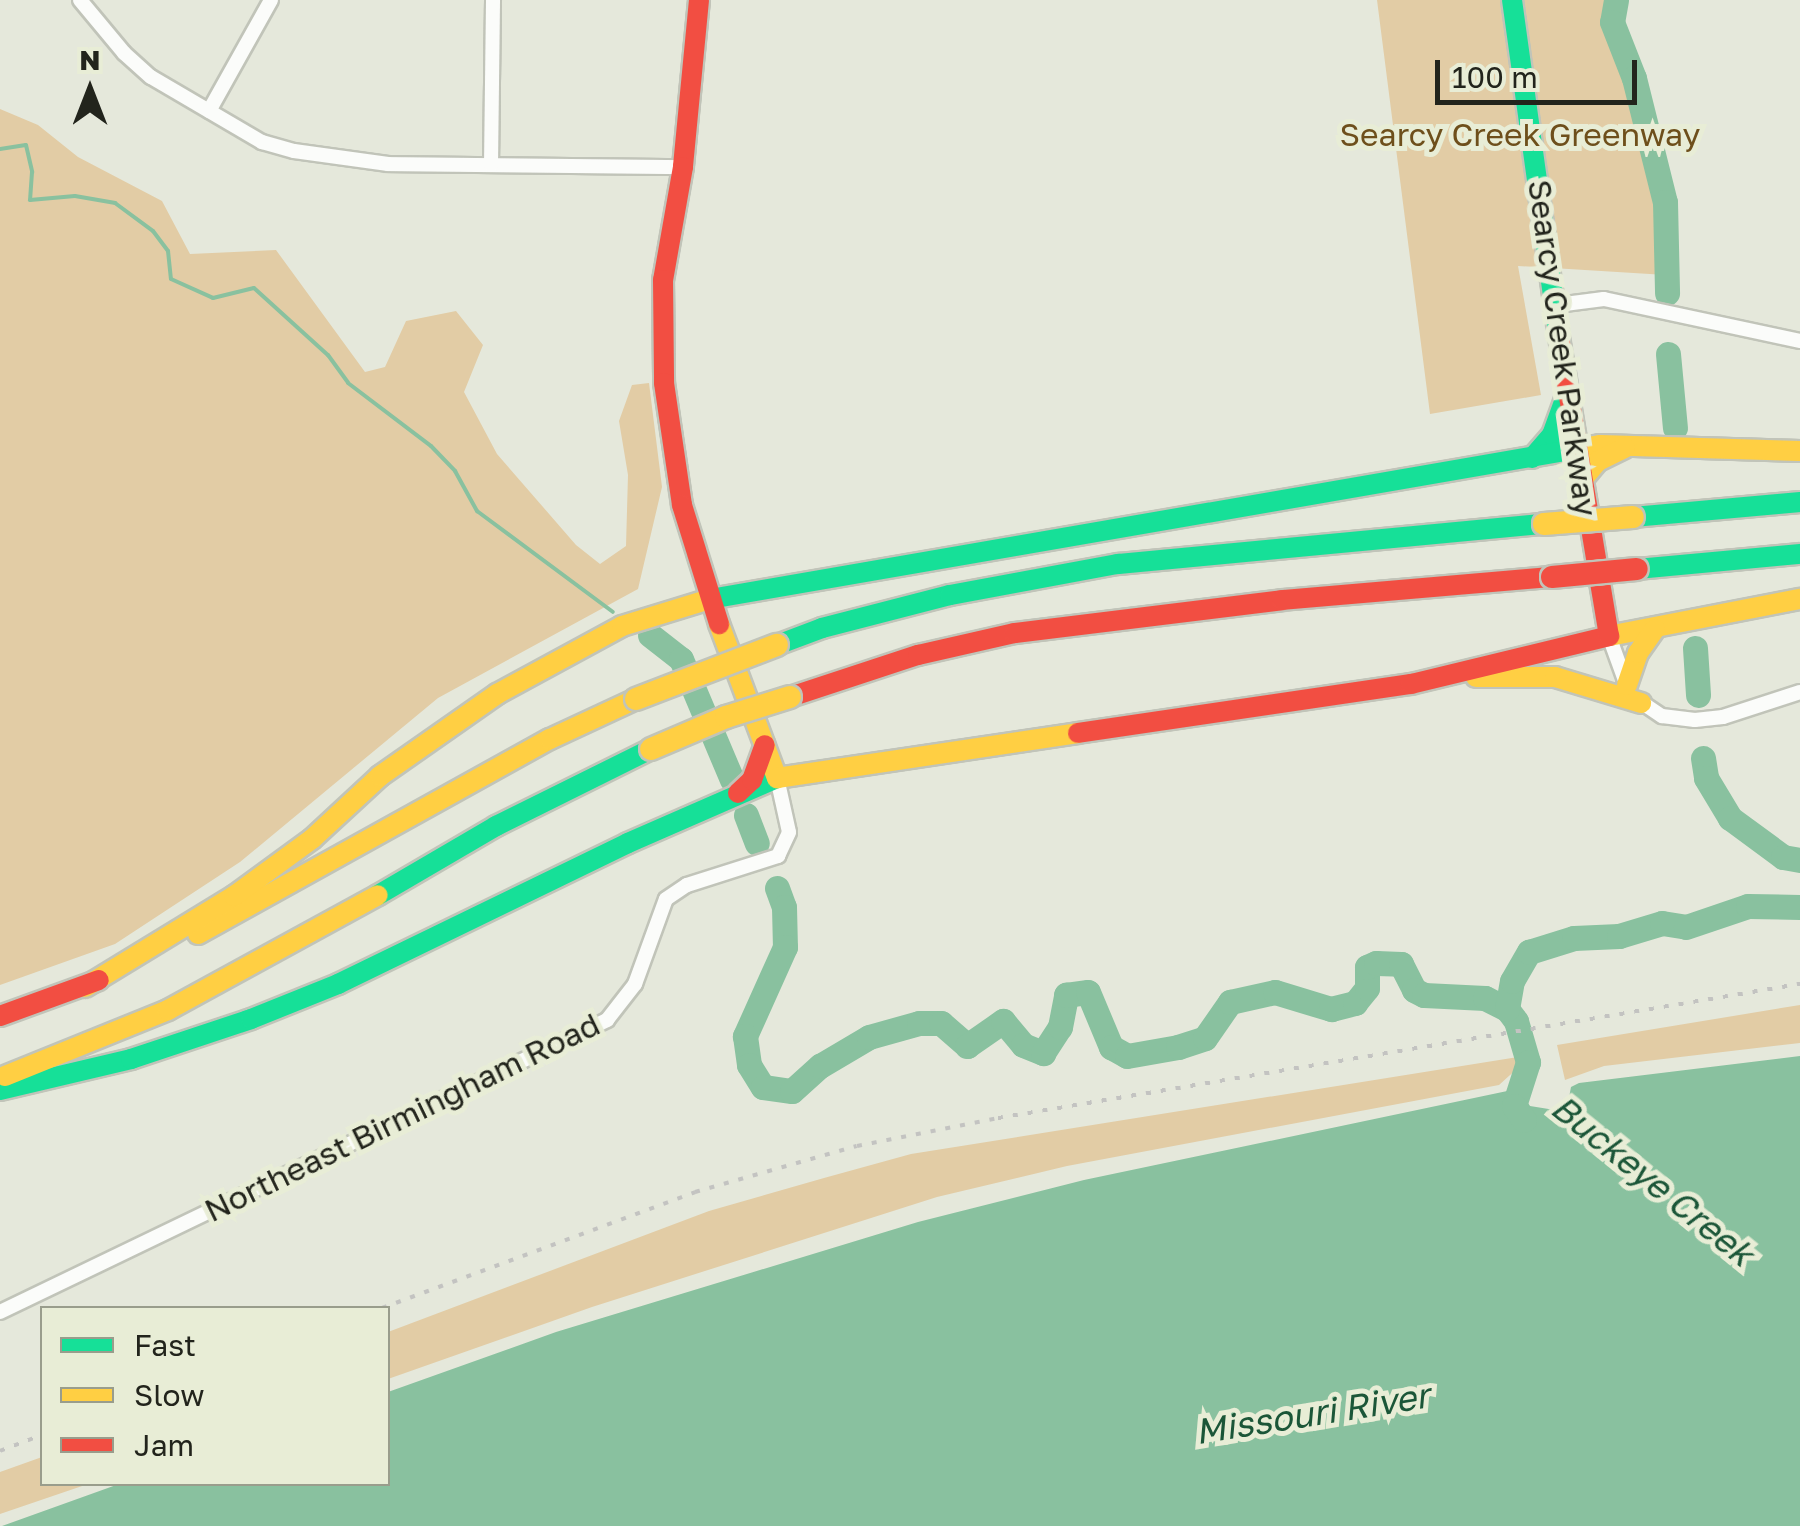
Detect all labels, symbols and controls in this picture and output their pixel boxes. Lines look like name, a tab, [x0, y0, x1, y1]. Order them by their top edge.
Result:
north arrow	[40, 40, 140, 140]
scale bar	[1440, 40, 1642, 102]
text: N	[79, 43, 101, 76]
text: 100 m	[1452, 59, 1538, 95]
park label: Searcy Creek Greenway	[1340, 115, 1700, 153]
street label: Searcy Creek Parkway	[1520, 177, 1606, 519]
street label: Northeast Birmingham Road	[198, 1004, 606, 1230]
water label: Buckeye Creek	[1543, 1086, 1763, 1274]
legend	[40, 1306, 390, 1486]
text: Fast	[134, 1327, 196, 1363]
water label: Missouri River	[1192, 1374, 1432, 1452]
text: Slow	[134, 1377, 205, 1413]
text: Jam	[134, 1427, 194, 1463]

